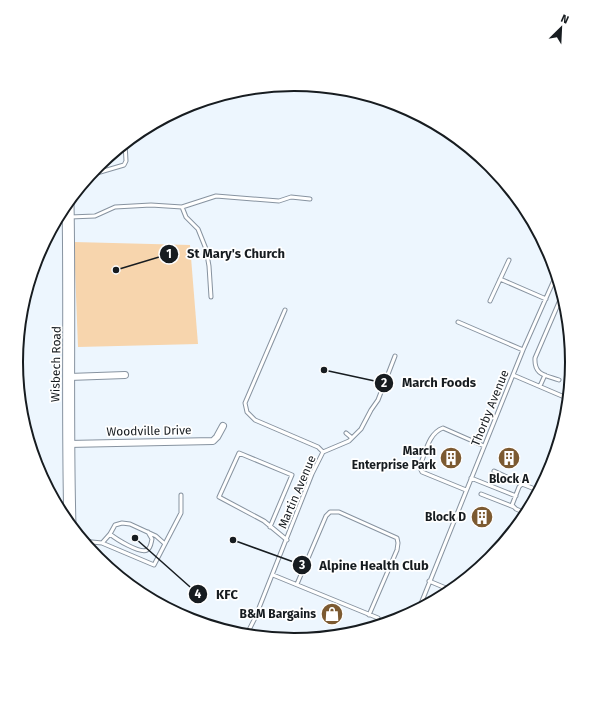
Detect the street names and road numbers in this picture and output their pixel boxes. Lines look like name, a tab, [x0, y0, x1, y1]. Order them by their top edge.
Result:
street label: Wisbech Road	[48, 326, 64, 402]
street label: Thorby Avenue	[468, 368, 512, 448]
street label: Woodville Drive	[106, 423, 192, 439]
street label: Martin Avenue	[275, 453, 319, 531]

